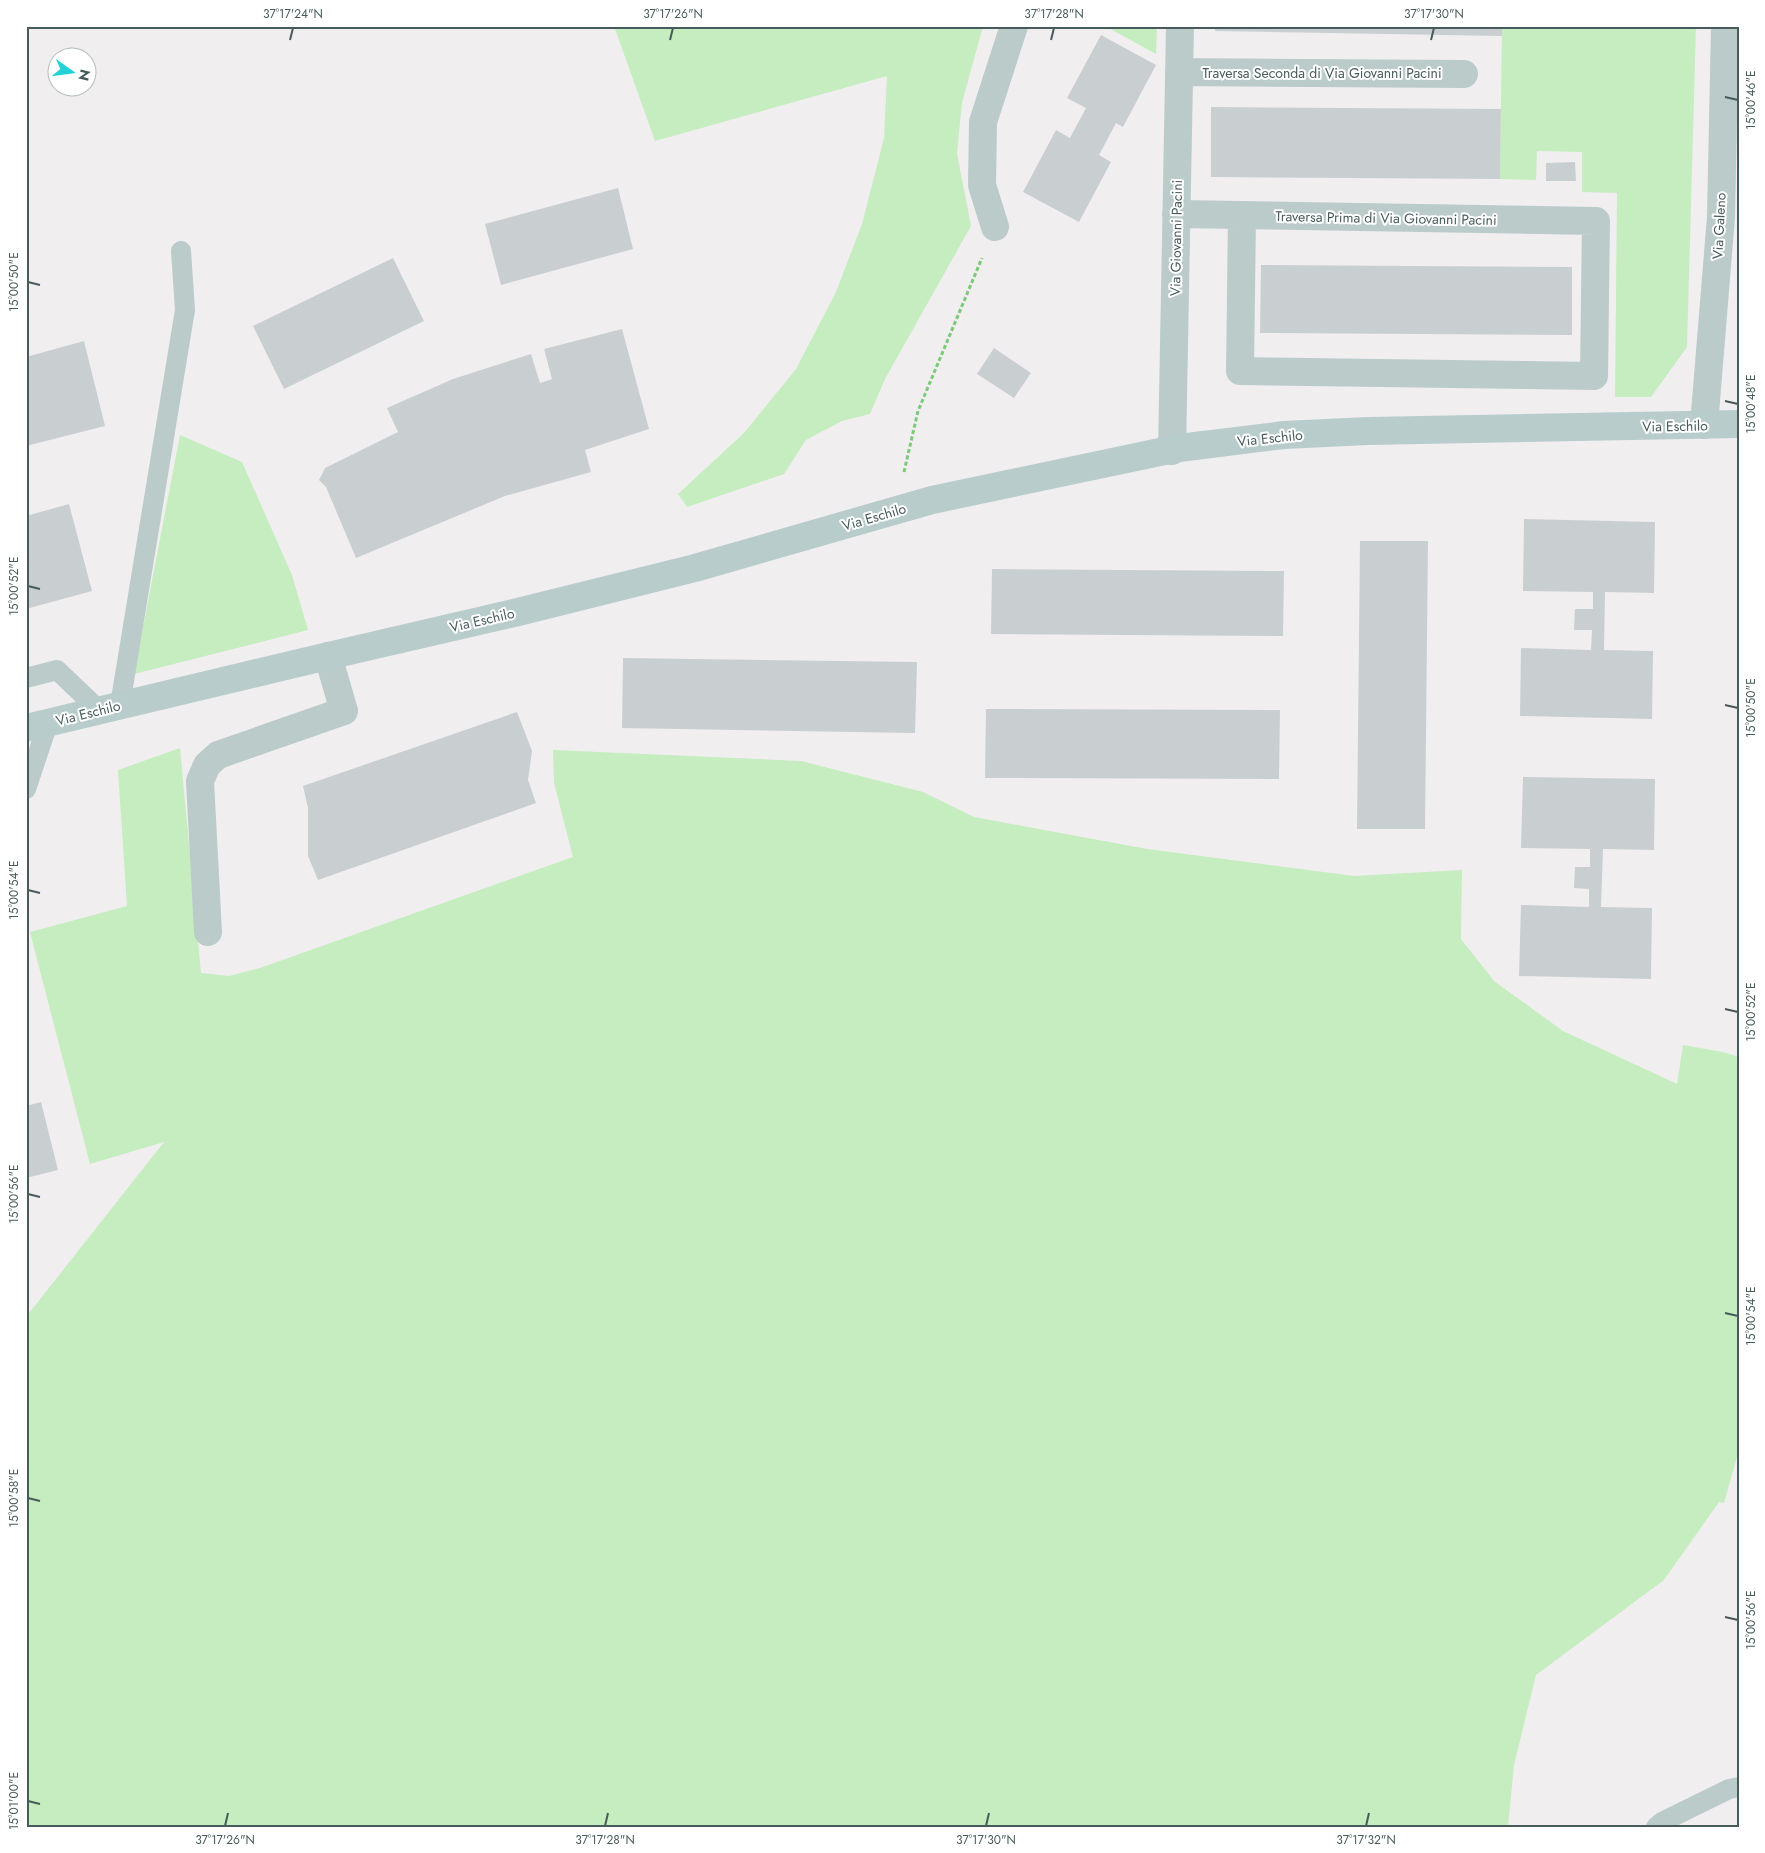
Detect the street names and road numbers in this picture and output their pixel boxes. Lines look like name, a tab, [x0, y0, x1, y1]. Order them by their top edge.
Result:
street label: Traversa Seconda di Via Giovanni Pacini	[1202, 63, 1442, 83]
street label: Via Giovanni Pacini	[1165, 180, 1187, 296]
street label: Via Galeno	[1707, 192, 1731, 260]
street label: Traversa Prima di Via Giovanni Pacini	[1275, 206, 1497, 230]
street label: Via Eschilo	[1642, 415, 1708, 437]
street label: Via Eschilo	[1236, 425, 1304, 451]
street label: Via Eschilo	[840, 498, 909, 536]
street label: Via Eschilo	[448, 603, 517, 637]
street label: Via Eschilo	[54, 695, 123, 731]

